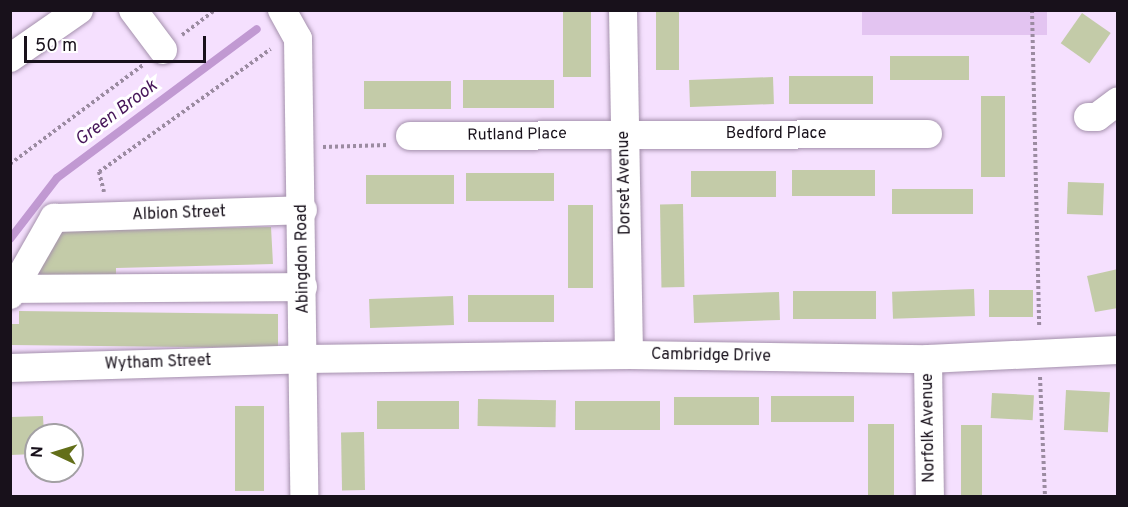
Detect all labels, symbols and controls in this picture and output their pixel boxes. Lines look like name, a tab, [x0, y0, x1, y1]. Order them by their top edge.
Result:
scale bar	[27, 24, 208, 62]
text: 50 m	[35, 35, 77, 58]
water label: Green Brook	[72, 76, 162, 152]
street label: Bedford Place	[726, 124, 826, 144]
street label: Rutland Place	[467, 125, 567, 145]
street label: Dorset Avenue	[614, 130, 636, 236]
street label: Albion Street	[132, 203, 226, 225]
street label: Abingdon Road	[292, 204, 314, 314]
street label: Cambridge Drive	[651, 345, 771, 367]
street label: Wytham Street	[104, 352, 212, 374]
street label: Norfolk Avenue	[918, 373, 940, 483]
north arrow	[24, 423, 84, 483]
text: N	[28, 445, 48, 458]

